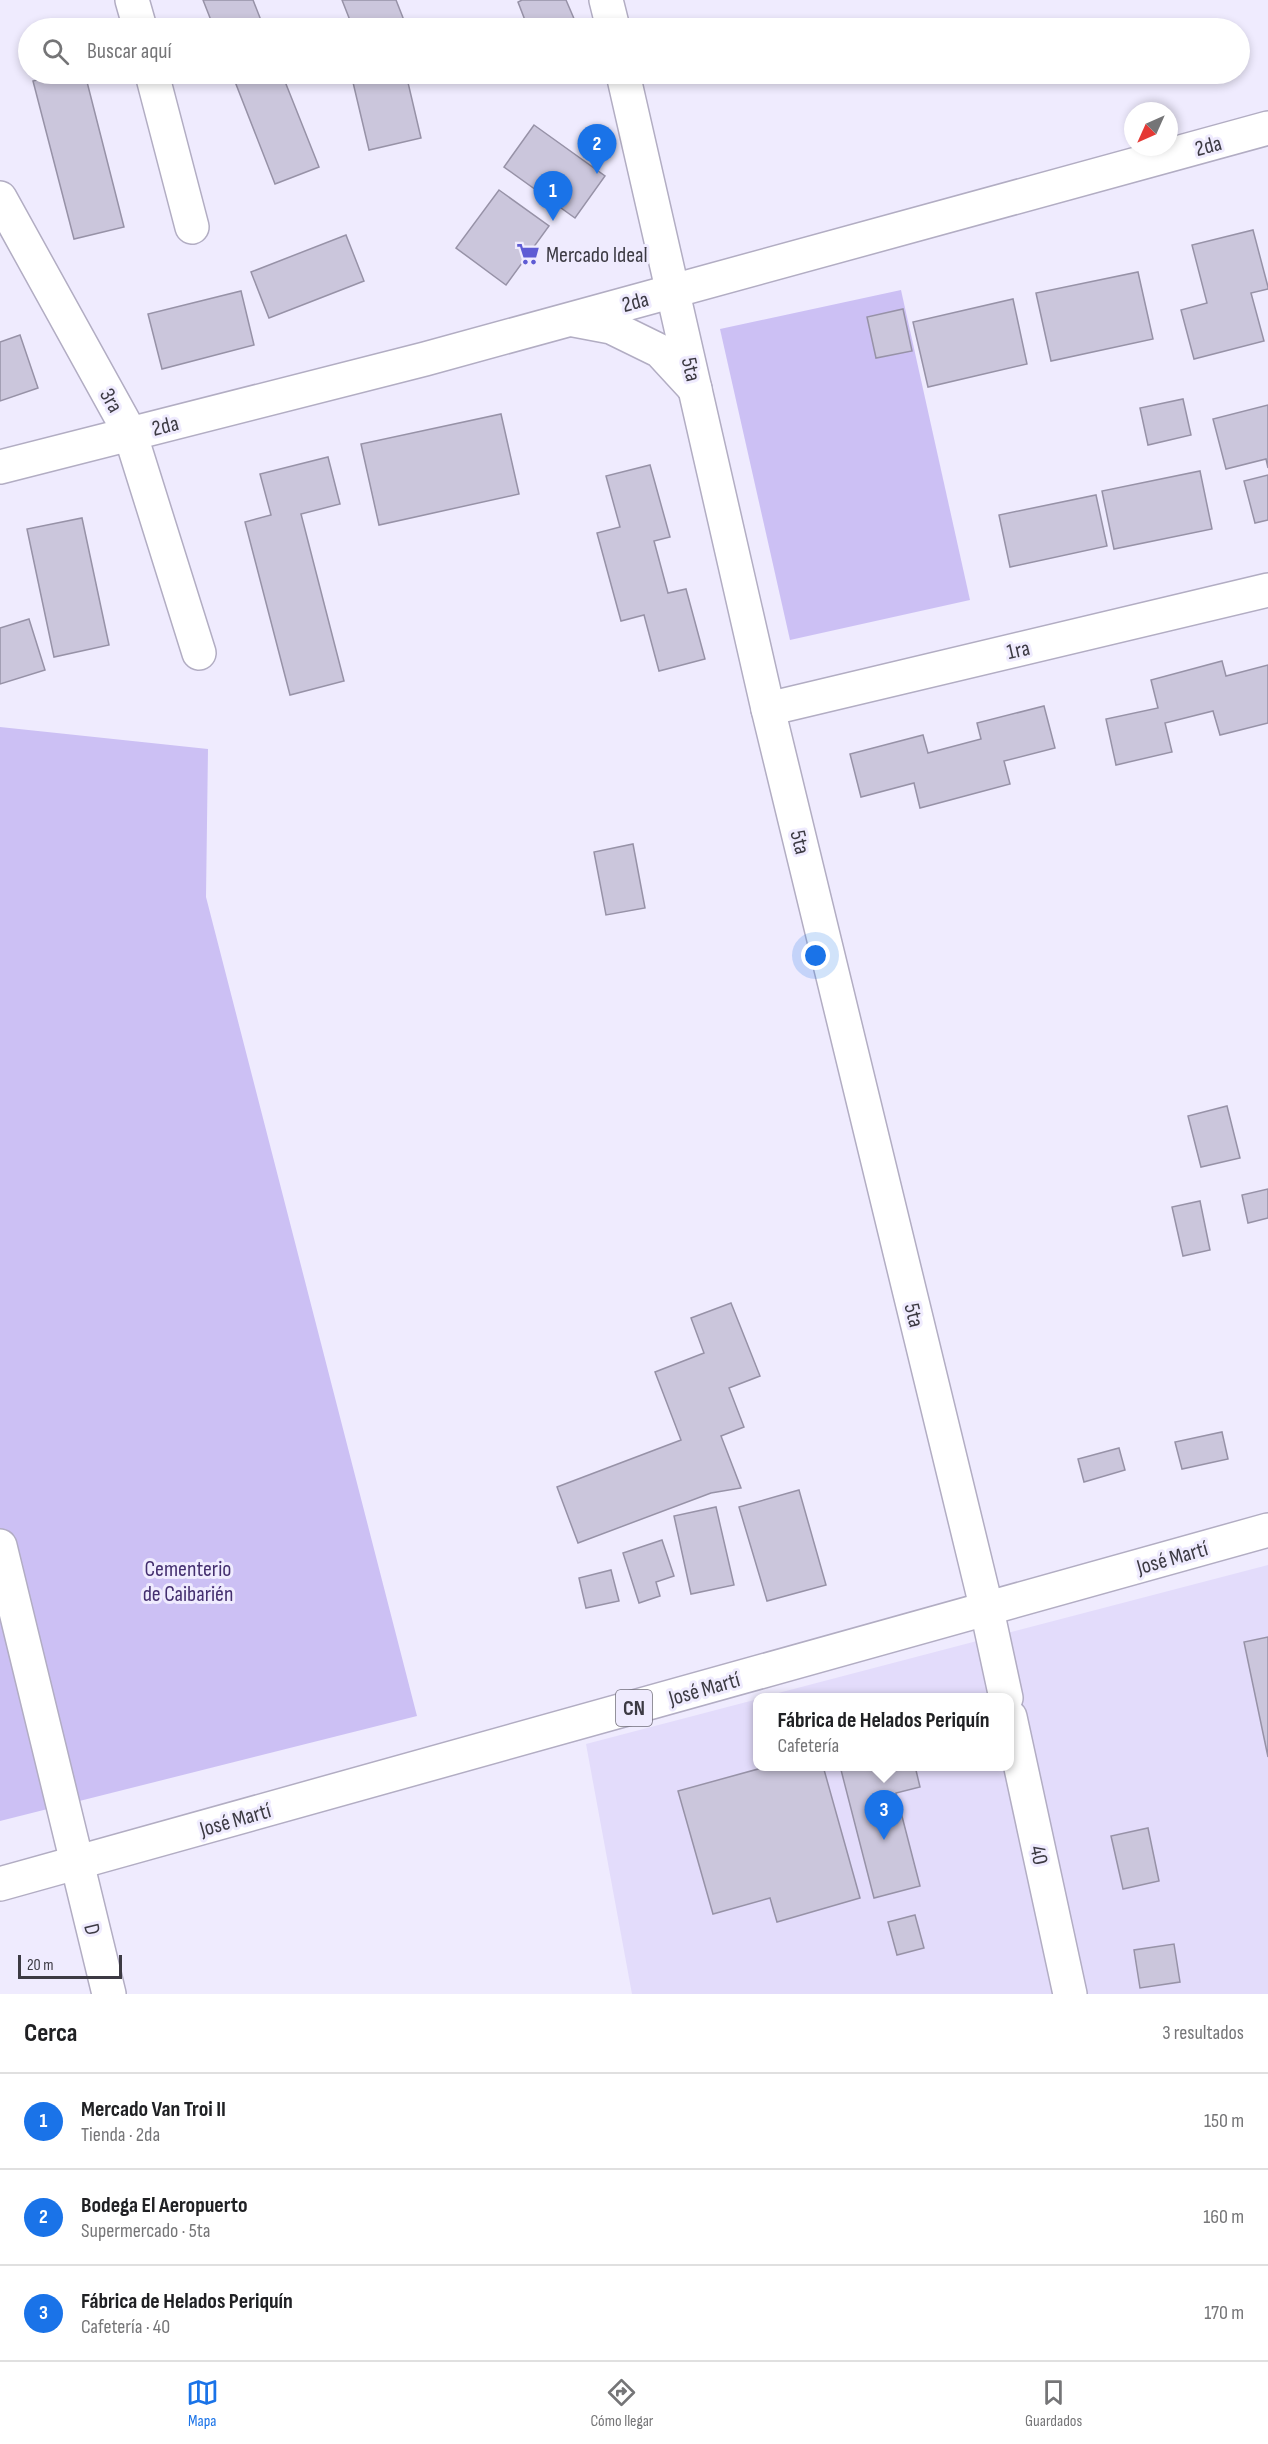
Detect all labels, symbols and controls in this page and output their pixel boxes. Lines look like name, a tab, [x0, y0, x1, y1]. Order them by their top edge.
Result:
search box	[18, 18, 1250, 84]
icon: search	[39, 35, 72, 68]
text: Buscar aquí	[87, 38, 172, 65]
north arrow	[1124, 102, 1178, 156]
pin: 2	[578, 124, 616, 174]
street label: 2da	[1192, 130, 1225, 163]
pin: 1	[534, 172, 572, 221]
supermarket icon: Mercado Ideal	[515, 241, 541, 267]
place label: Mercado Ideal	[546, 242, 648, 269]
street label: 2da	[619, 286, 652, 319]
street label: 5ta	[675, 355, 706, 384]
street label: 3ra	[93, 384, 128, 418]
street label: 2da	[149, 410, 182, 443]
street label: 1ra	[1004, 635, 1032, 666]
street label: 5ta	[784, 827, 816, 857]
your location	[801, 941, 830, 970]
street label: 5ta	[898, 1300, 930, 1330]
street label: José Martí	[1133, 1535, 1212, 1582]
park label: Cementerio de Caibarién	[143, 1556, 233, 1608]
street label: José Martí	[665, 1666, 744, 1713]
road number: CN	[616, 1690, 652, 1726]
popup	[753, 1693, 1014, 1771]
text: Fábrica de Helados Periquín	[778, 1707, 989, 1734]
text: Cafetería	[778, 1734, 839, 1758]
pin: 3	[864, 1790, 904, 1840]
street label: José Martí	[196, 1797, 275, 1844]
street label: 40	[1023, 1843, 1054, 1867]
street label: D	[77, 1921, 106, 1938]
scale bar	[18, 1952, 122, 1980]
text: 20 m	[27, 1956, 54, 1975]
text: Cerca	[24, 2018, 77, 2049]
text: 3 resultados	[1162, 2021, 1244, 2045]
text: Mercado Van Troi II	[81, 2096, 226, 2123]
text: 1	[40, 2109, 47, 2133]
text: 150 m	[1204, 2109, 1244, 2133]
text: Tienda · 2da	[81, 2123, 160, 2147]
text: Bodega El Aeropuerto	[81, 2192, 248, 2219]
text: 2	[39, 2205, 48, 2229]
text: 160 m	[1203, 2205, 1244, 2229]
text: Supermercado · 5ta	[81, 2219, 210, 2243]
text: Fábrica de Helados Periquín	[81, 2288, 293, 2315]
text: 3	[39, 2301, 48, 2325]
text: 170 m	[1204, 2301, 1244, 2325]
text: Cafetería · 40	[81, 2315, 170, 2339]
tab: Mapa	[186, 2376, 219, 2431]
tab: Cómo llegar	[590, 2376, 653, 2431]
tab: Guardados	[1025, 2376, 1082, 2431]

